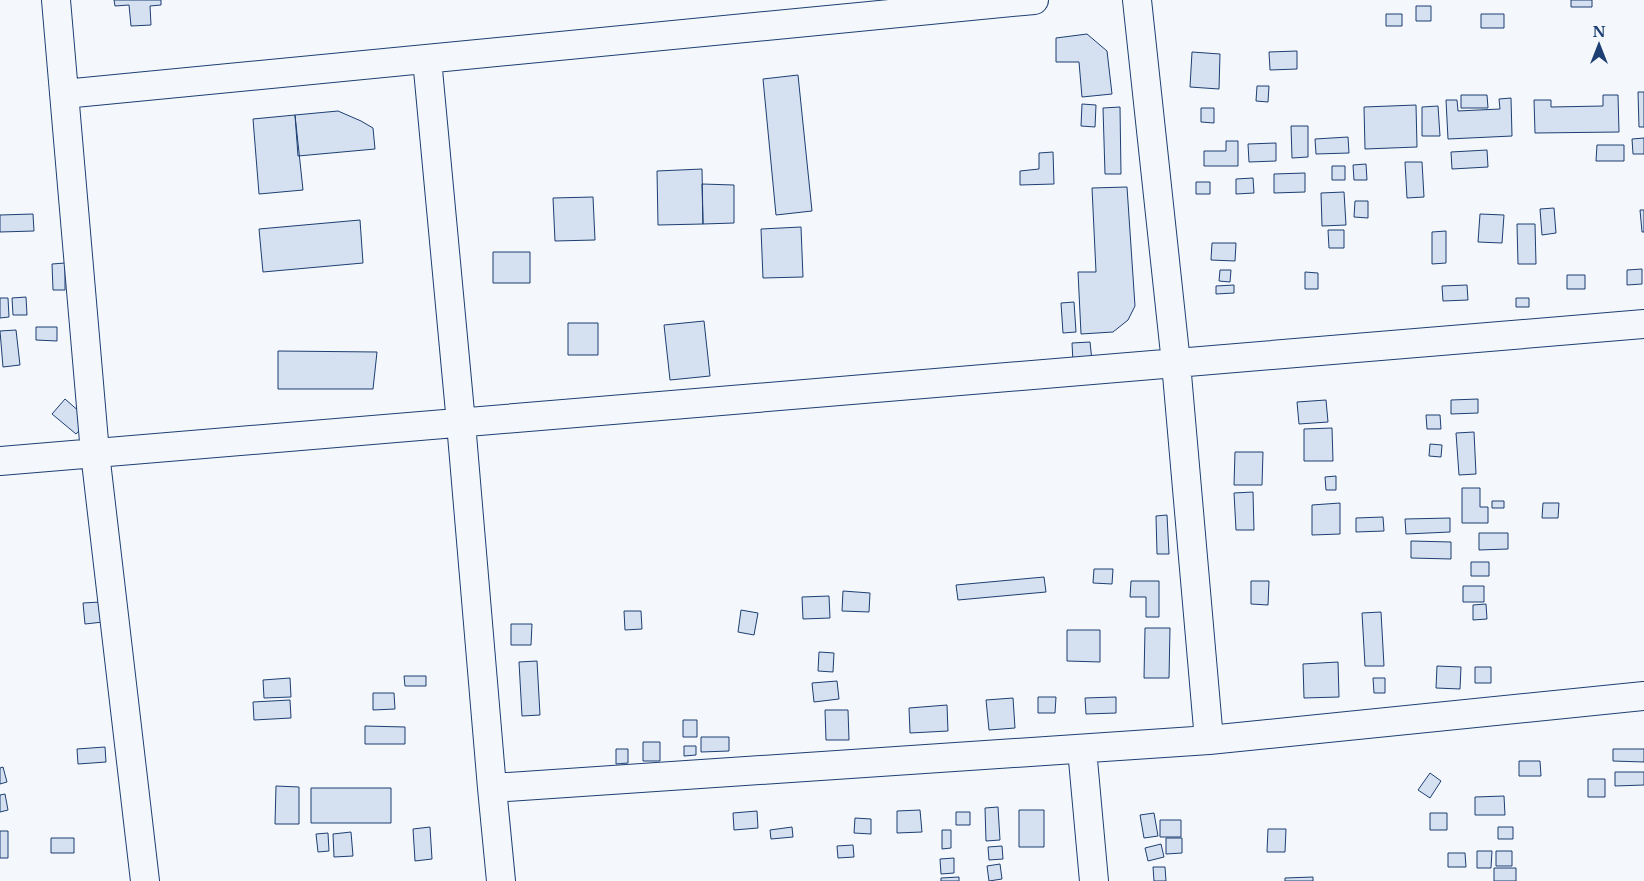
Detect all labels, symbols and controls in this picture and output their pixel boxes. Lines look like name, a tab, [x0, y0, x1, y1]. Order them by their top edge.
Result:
north arrow	[1574, 20, 1624, 70]
text: N	[1592, 23, 1606, 41]

